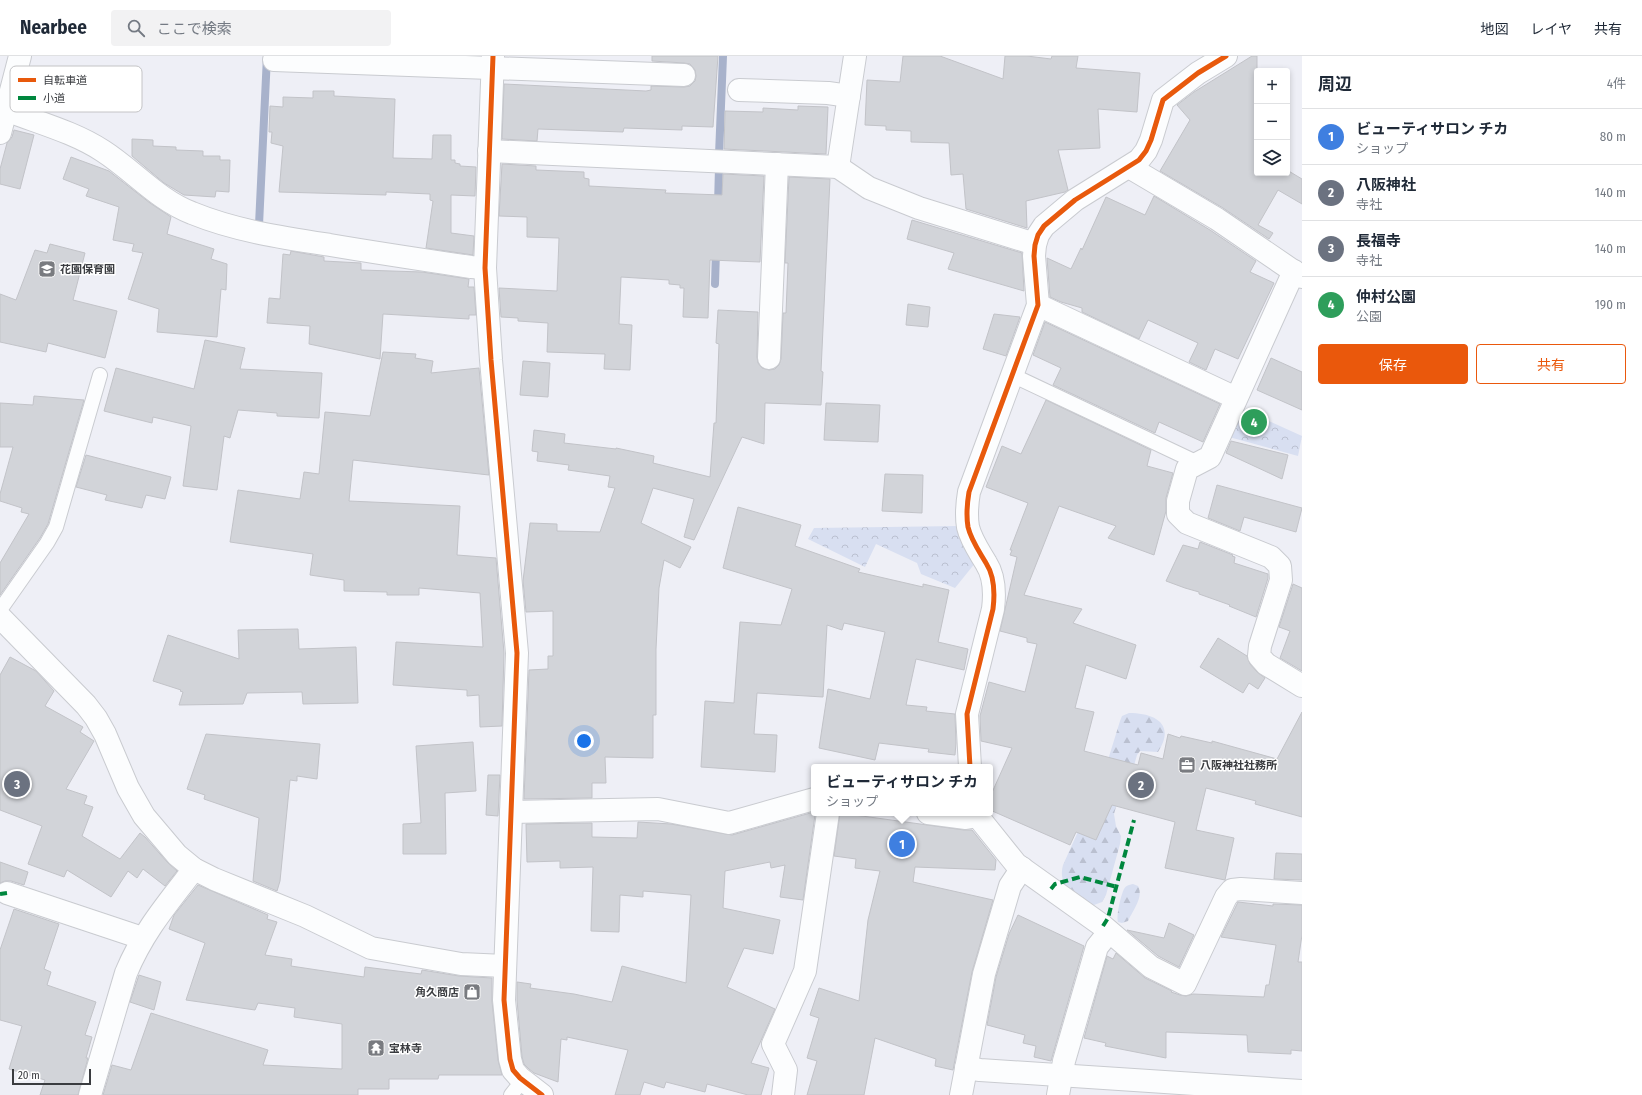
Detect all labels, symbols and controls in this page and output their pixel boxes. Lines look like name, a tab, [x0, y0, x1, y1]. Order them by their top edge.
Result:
search box	[111, 10, 391, 46]
text: Nearbee	[20, 16, 87, 39]
icon: search	[125, 17, 147, 39]
text: ここで検索	[157, 20, 232, 38]
text: 地図	[1480, 21, 1508, 38]
text: レイヤ	[1530, 21, 1572, 38]
text: 共有	[1594, 21, 1622, 38]
legend	[10, 66, 142, 112]
map controls	[1254, 68, 1290, 176]
button: +	[1254, 68, 1290, 104]
text: 自転車道	[43, 74, 87, 87]
text: 周辺	[1318, 74, 1352, 95]
text: 4件	[1607, 76, 1626, 91]
text: 小道	[43, 92, 65, 105]
button: −	[1254, 104, 1290, 140]
text: ビューティサロン チカ	[1356, 120, 1508, 138]
text: 1	[1328, 129, 1334, 144]
text: 80 m	[1600, 129, 1626, 144]
button: layers	[1254, 140, 1290, 176]
text: ショップ	[1356, 141, 1408, 156]
text: 八阪神社	[1356, 176, 1416, 194]
text: 2	[1328, 185, 1334, 200]
text: 140 m	[1595, 185, 1626, 200]
text: 寺社	[1356, 197, 1382, 212]
text: 長福寺	[1356, 232, 1401, 250]
text: 3	[1328, 241, 1334, 256]
text: 140 m	[1595, 241, 1626, 256]
text: 寺社	[1356, 253, 1382, 268]
school or university icon: 花園保育園	[37, 259, 57, 279]
place label: 花園保育園	[60, 263, 115, 276]
text: 仲村公園	[1356, 288, 1416, 306]
text: 4	[1328, 297, 1334, 312]
text: 190 m	[1595, 297, 1626, 312]
text: 公園	[1356, 309, 1382, 324]
button: 保存	[1318, 344, 1468, 384]
button: 共有	[1476, 344, 1626, 384]
pin: 4	[1241, 407, 1267, 437]
your location	[574, 731, 594, 751]
office icon: 八阪神社社務所	[1177, 755, 1197, 775]
place label: 八阪神社社務所	[1200, 759, 1277, 772]
popup	[811, 764, 993, 816]
pin: 3	[4, 769, 30, 799]
pin: 2	[1128, 770, 1154, 800]
text: ビューティサロン チカ	[826, 773, 978, 791]
text: ショップ	[826, 794, 878, 809]
pin: 1	[889, 829, 915, 859]
shop icon: 角久商店	[462, 982, 482, 1002]
place label: 角久商店	[415, 986, 459, 999]
temple icon: 宝林寺	[366, 1038, 386, 1058]
place label: 宝林寺	[389, 1042, 422, 1055]
scale bar	[12, 1067, 91, 1086]
text: 20 m	[18, 1069, 40, 1082]

